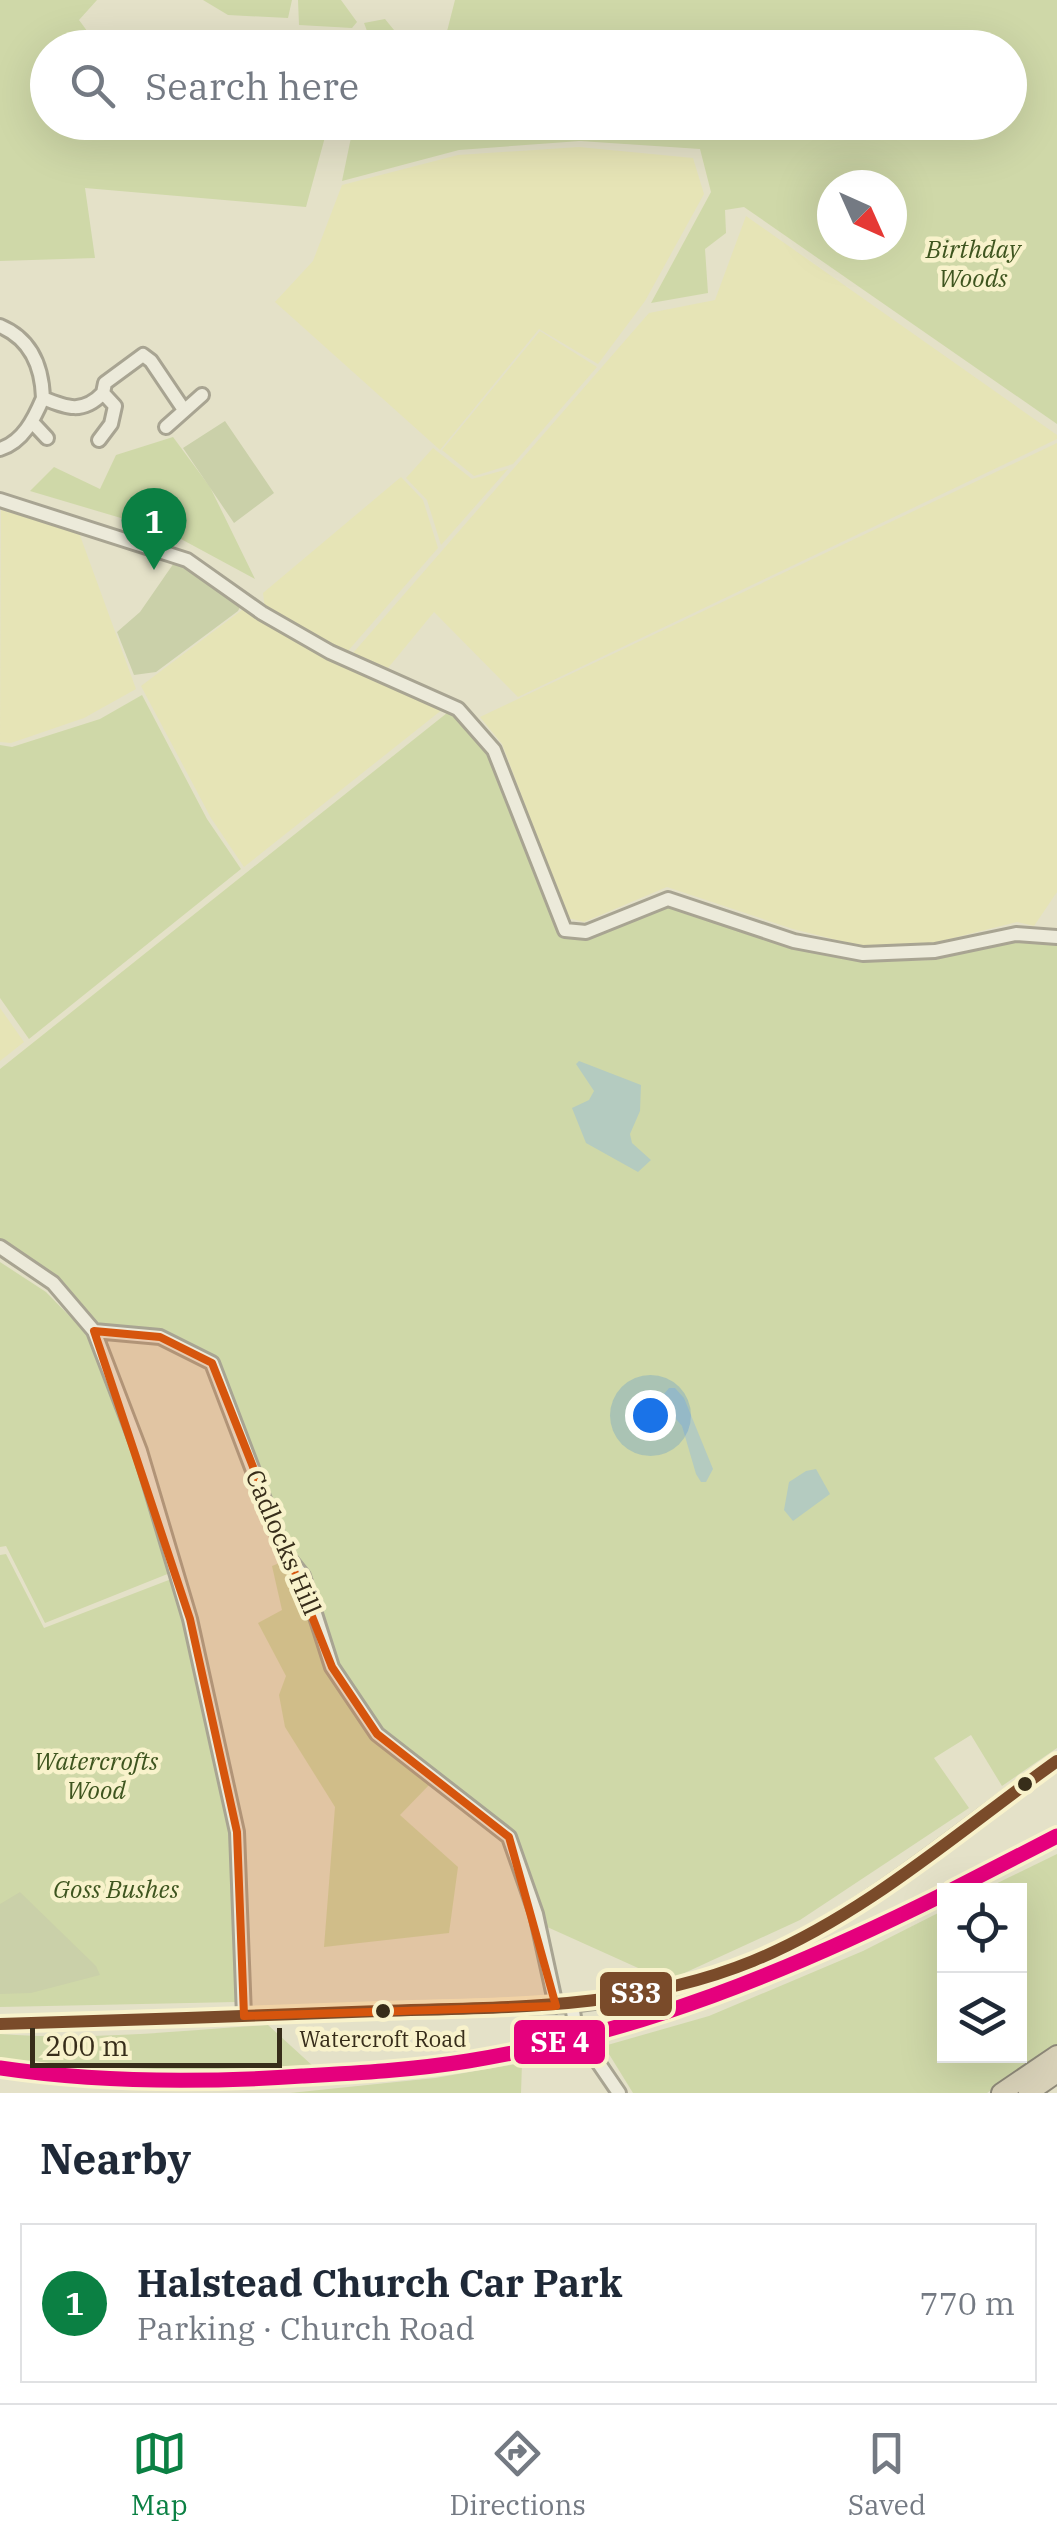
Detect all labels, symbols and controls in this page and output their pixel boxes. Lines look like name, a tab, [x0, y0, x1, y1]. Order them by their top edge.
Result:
search box	[30, 30, 1027, 140]
icon: search	[65, 58, 120, 113]
text: Search here	[145, 61, 359, 110]
north arrow	[817, 170, 907, 260]
park label: Birthday Woods	[925, 232, 1023, 294]
pin: 1	[122, 488, 186, 570]
your location	[625, 1390, 676, 1441]
street label: Cadlocks Hill	[239, 1464, 329, 1620]
park label: Watercrofts Wood	[34, 1744, 159, 1806]
unlabelled marker	[1015, 1774, 1035, 1794]
park label: Goss Bushes	[53, 1872, 180, 1905]
map controls	[937, 1883, 1027, 2063]
button: locate	[937, 1883, 1027, 1973]
line badge: S33	[598, 1970, 674, 2018]
button: layers	[937, 1973, 1027, 2063]
text: S33	[610, 1974, 662, 2011]
marker: Watercroft Road	[373, 2001, 393, 2021]
line badge: SE 4	[512, 2018, 607, 2066]
scale bar	[30, 2023, 282, 2068]
text: SE 4	[530, 2023, 590, 2060]
place label: Watercroft Road	[299, 2024, 467, 2053]
text: 200 m	[45, 2027, 129, 2064]
text: Nearby	[40, 2131, 191, 2186]
text: Halstead Church Car Park	[137, 2258, 622, 2307]
text: 1	[65, 2282, 84, 2324]
text: 770 m	[919, 2282, 1015, 2324]
text: Parking · Church Road	[137, 2307, 475, 2349]
tab: Map	[131, 2426, 188, 2523]
tab: Directions	[449, 2426, 586, 2523]
tab: Saved	[848, 2426, 926, 2523]

